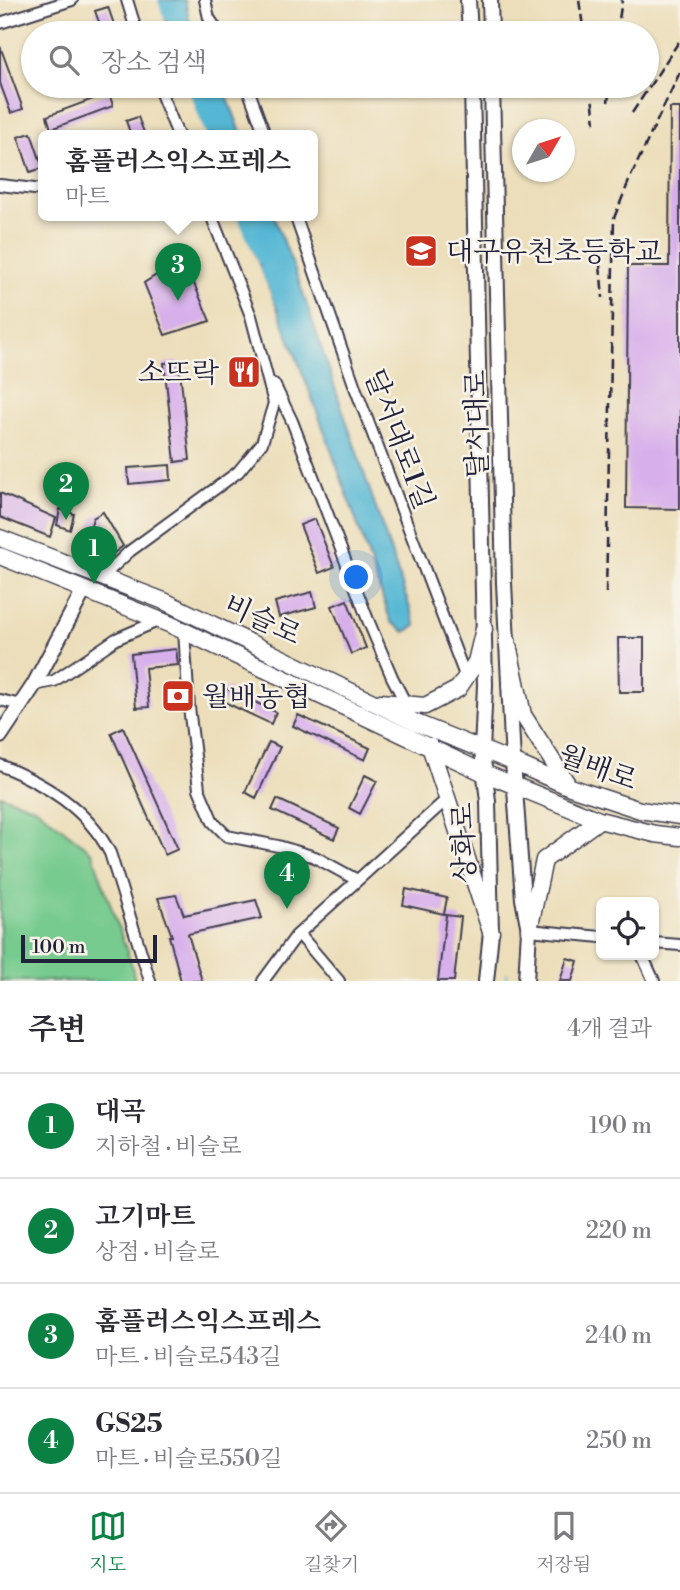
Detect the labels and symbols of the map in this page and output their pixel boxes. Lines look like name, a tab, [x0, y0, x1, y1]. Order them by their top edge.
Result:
north arrow	[512, 119, 575, 182]
school or university icon: 대구유천초등학교	[402, 232, 440, 270]
place label: 대구유천초등학교	[446, 235, 662, 270]
pin: 3	[155, 243, 201, 301]
restaurant icon: 소뜨락	[225, 353, 263, 391]
place label: 소뜨락	[138, 356, 219, 391]
street label: 달서대로1길	[356, 365, 441, 515]
street label: 달서대로	[459, 370, 496, 478]
pin: 2	[43, 462, 89, 520]
pin: 1	[71, 526, 117, 584]
your location	[339, 560, 373, 594]
street label: 비슬로	[218, 587, 307, 653]
bank icon: 월배농협	[159, 677, 197, 715]
place label: 월배농협	[202, 680, 310, 715]
street label: 월배로	[553, 738, 642, 799]
street label: 상화로	[446, 802, 483, 884]
pin: 4	[264, 851, 310, 909]
scale bar	[21, 932, 158, 964]

